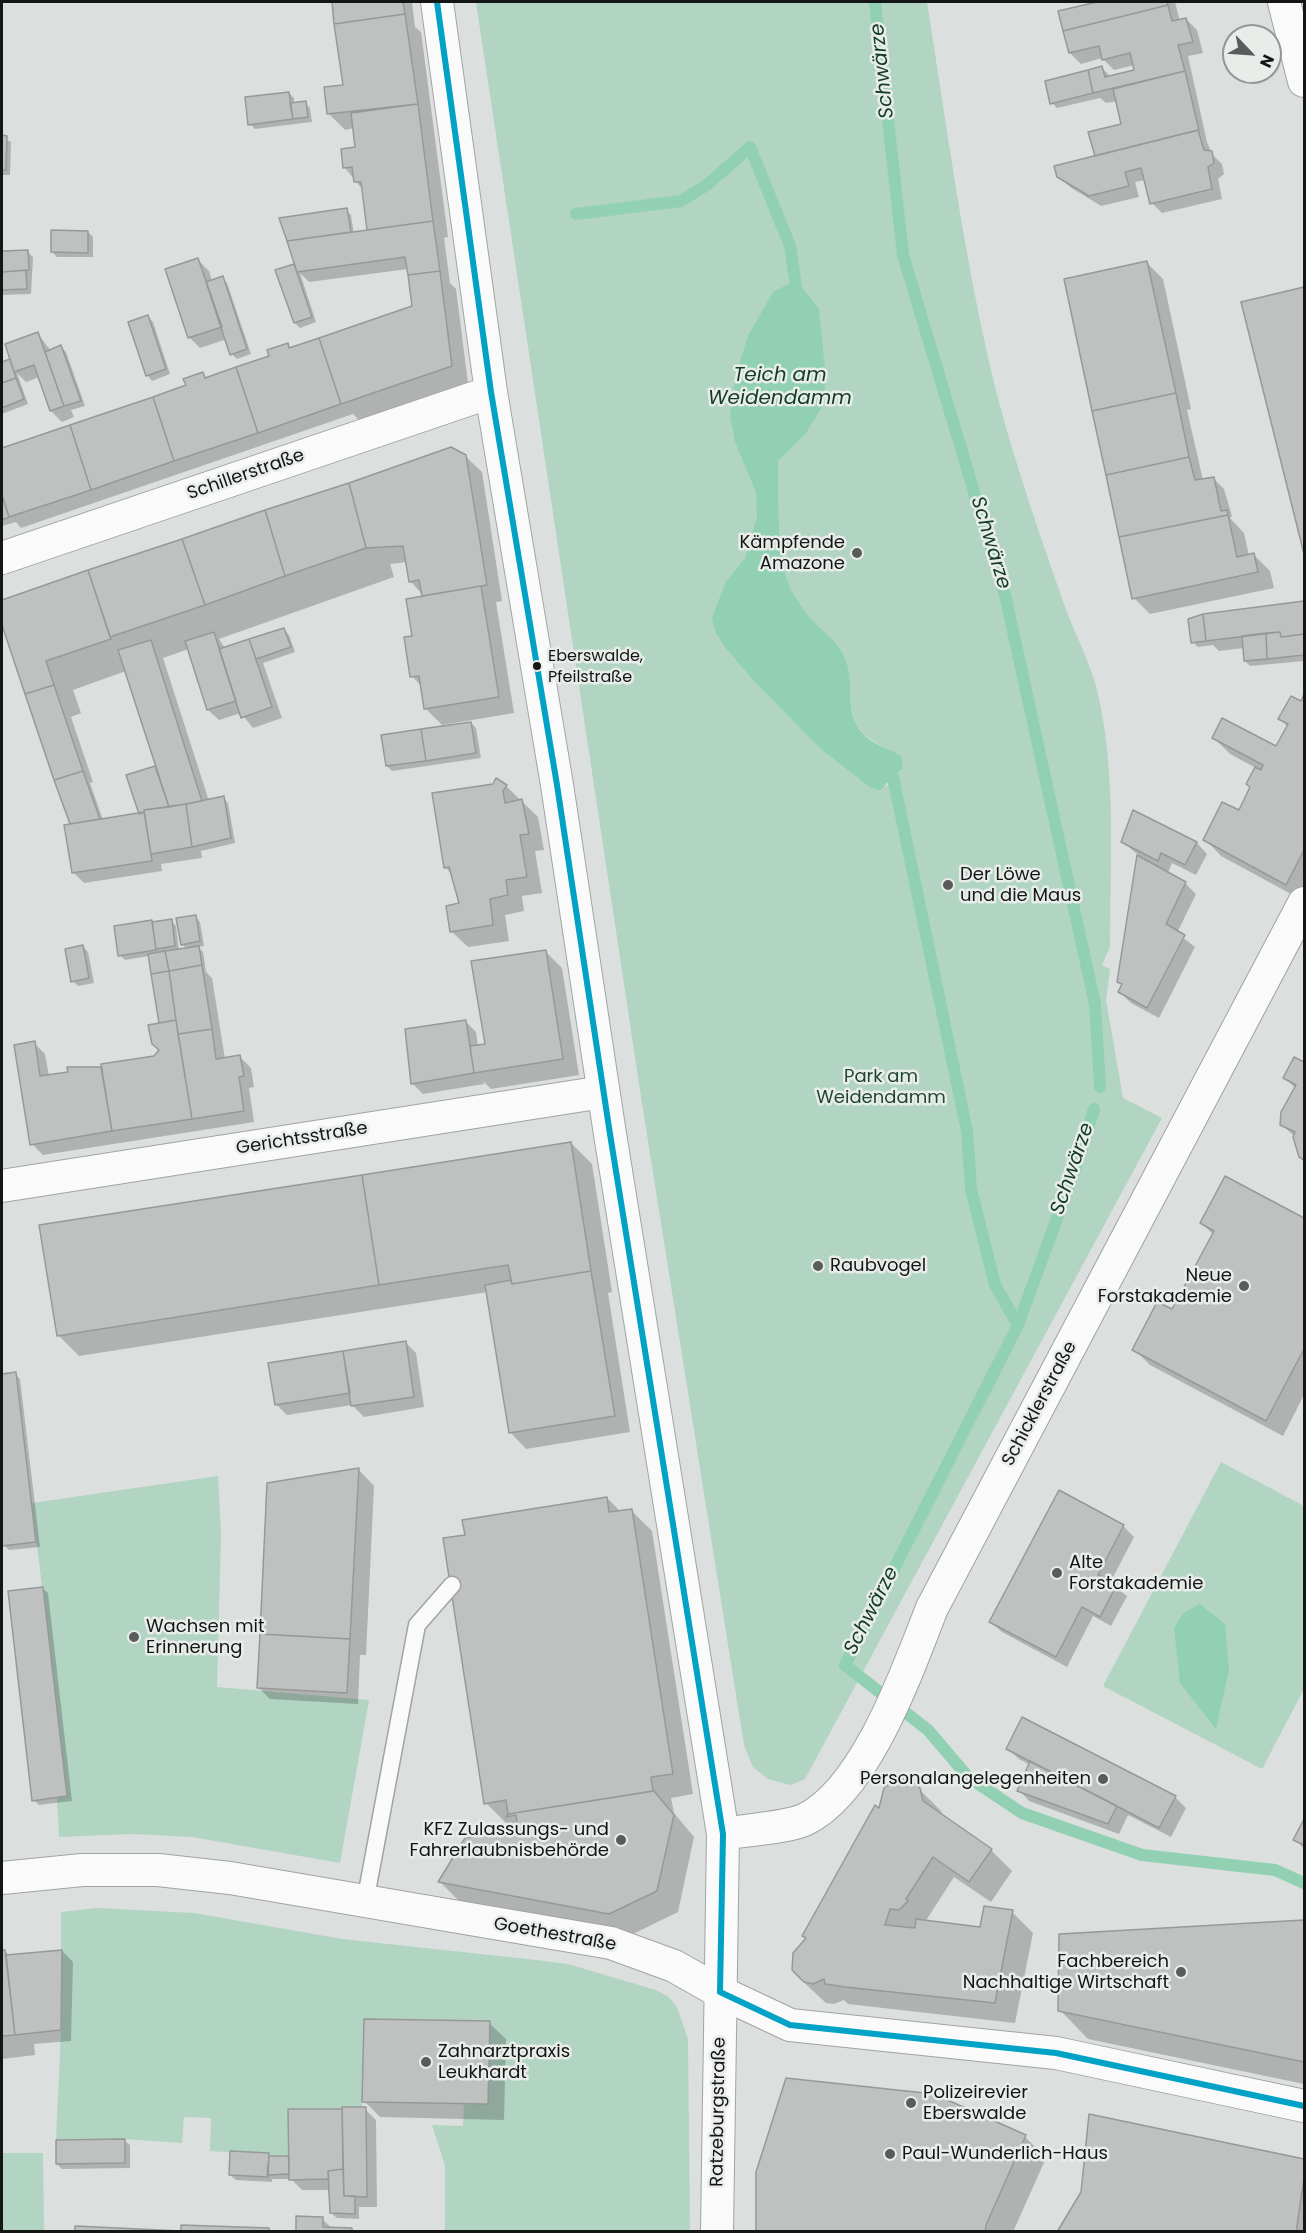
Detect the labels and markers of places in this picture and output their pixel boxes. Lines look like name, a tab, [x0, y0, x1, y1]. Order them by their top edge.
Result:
place label: Kämpfende Amazone	[739, 532, 845, 574]
marker: Kämpfende Amazone	[850, 546, 864, 560]
place label: Eberswalde, Pfeilstraße	[548, 647, 643, 685]
marker: Eberswalde, Pfeilstraße	[531, 660, 543, 672]
place label: Der Löwe und die Maus	[960, 864, 1081, 906]
marker: Der Löwe und die Maus	[941, 878, 955, 892]
place label: Raubvogel	[830, 1255, 926, 1277]
marker: Raubvogel	[811, 1259, 825, 1273]
place label: Neue Forstakademie	[1098, 1265, 1232, 1308]
marker: Neue Forstakademie	[1237, 1279, 1251, 1293]
place label: Alte Forstakademie	[1069, 1552, 1203, 1594]
marker: Alte Forstakademie	[1050, 1566, 1064, 1580]
place label: Wachsen mit Erinnerung	[146, 1616, 265, 1658]
marker: Wachsen mit Erinnerung	[127, 1630, 141, 1644]
place label: Personalangelegenheiten	[860, 1768, 1091, 1790]
marker: Personalangelegenheiten	[1096, 1772, 1110, 1786]
place label: KFZ Zulassungs- und Fahrerlaubnisbehörde	[410, 1819, 609, 1862]
marker: KFZ Zulassungs- und Fahrerlaubnisbehörde	[614, 1833, 628, 1847]
place label: Fachbereich Nachhaltige Wirtschaft	[963, 1951, 1169, 1994]
marker: Fachbereich Nachhaltige Wirtschaft	[1174, 1965, 1188, 1979]
place label: Zahnarztpraxis Leukhardt	[438, 2041, 570, 2084]
marker: Zahnarztpraxis Leukhardt	[419, 2055, 433, 2069]
place label: Polizeirevier Eberswalde	[923, 2082, 1028, 2124]
marker: Polizeirevier Eberswalde	[904, 2096, 918, 2110]
place label: Paul-Wunderlich-Haus	[902, 2143, 1108, 2165]
marker: Paul-Wunderlich-Haus	[883, 2147, 897, 2161]

